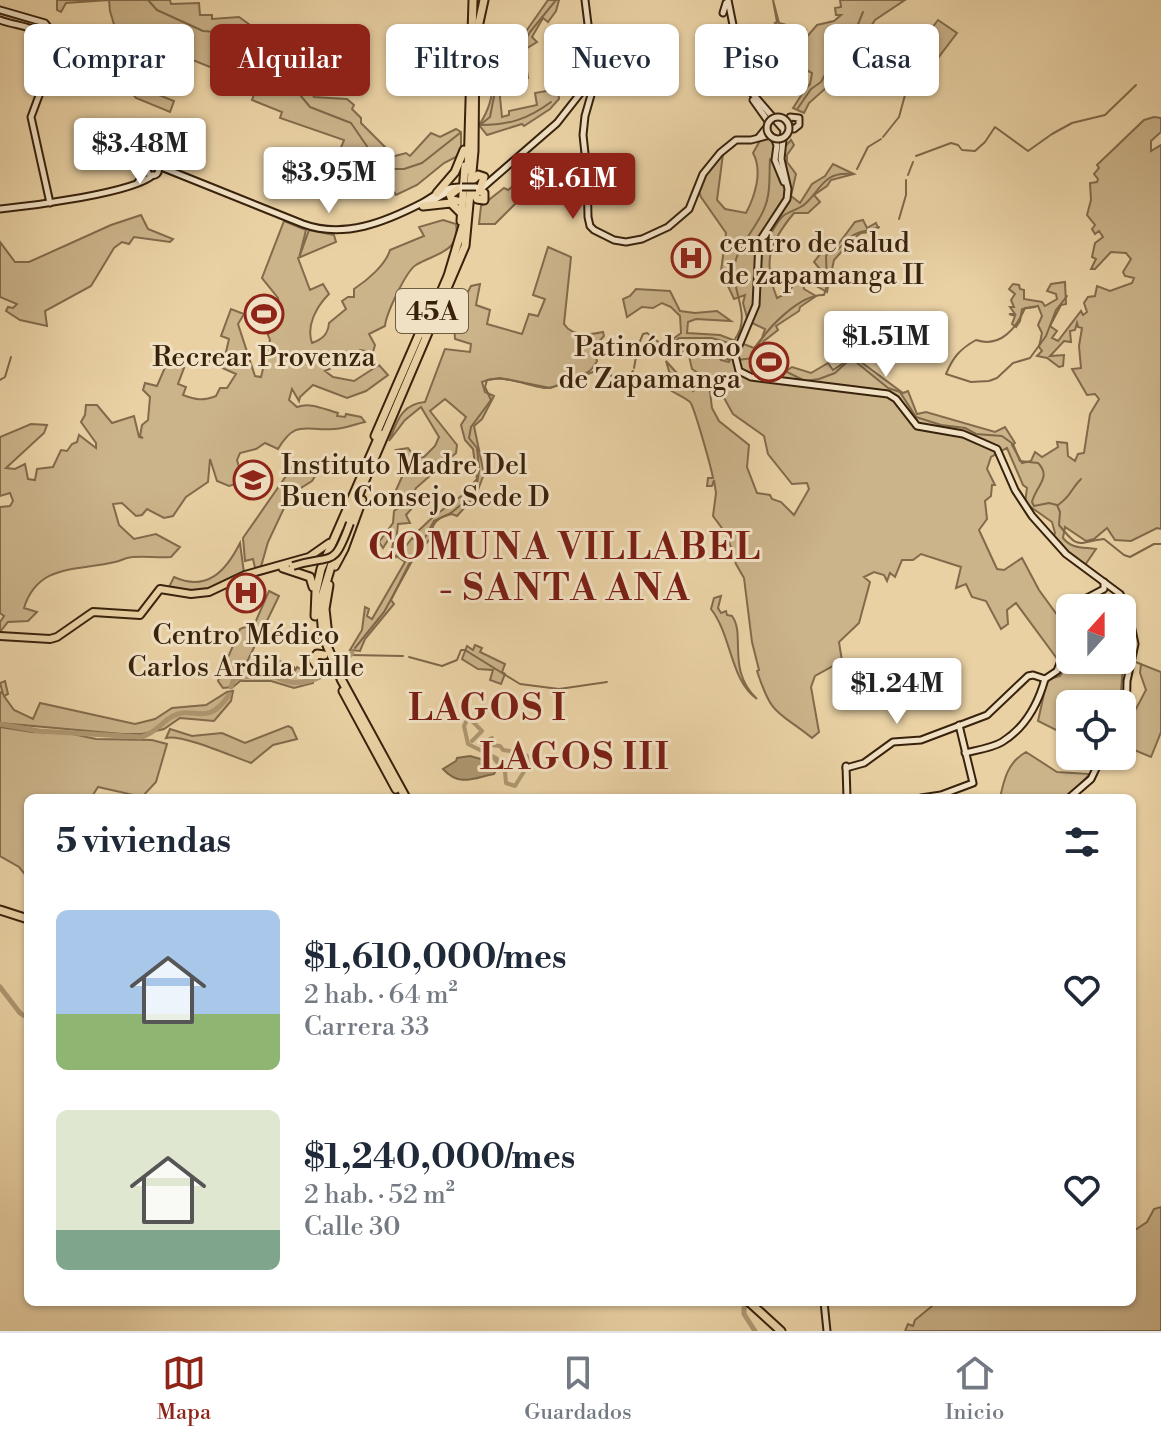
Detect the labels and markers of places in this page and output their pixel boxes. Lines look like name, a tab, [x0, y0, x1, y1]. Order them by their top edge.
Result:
pin: $3.48M	[75, 118, 205, 186]
pin: $3.95M	[264, 147, 394, 215]
pin: $1.61M	[508, 153, 638, 221]
place label: centro de salud de zapamanga II	[719, 226, 924, 293]
hospital icon: centro de salud de zapamanga II	[670, 237, 712, 279]
sports icon: Recrear Provenza	[243, 293, 285, 335]
pin: $1.51M	[821, 311, 951, 379]
place label: Patinódromo de Zapamanga	[558, 330, 742, 397]
place label: Recrear Provenza	[152, 340, 377, 375]
sports icon: Patinódromo de Zapamanga	[748, 341, 790, 383]
place label: Instituto Madre Del Buen Consejo Sede D	[280, 448, 550, 515]
school or university icon: Instituto Madre Del Buen Consejo Sede D	[232, 459, 274, 501]
hospital icon: Centro Médico Carlos Ardila Lulle	[225, 572, 267, 614]
place label: Centro Médico Carlos Ardila Lulle	[128, 618, 364, 685]
pin: $1.24M	[832, 658, 962, 726]

